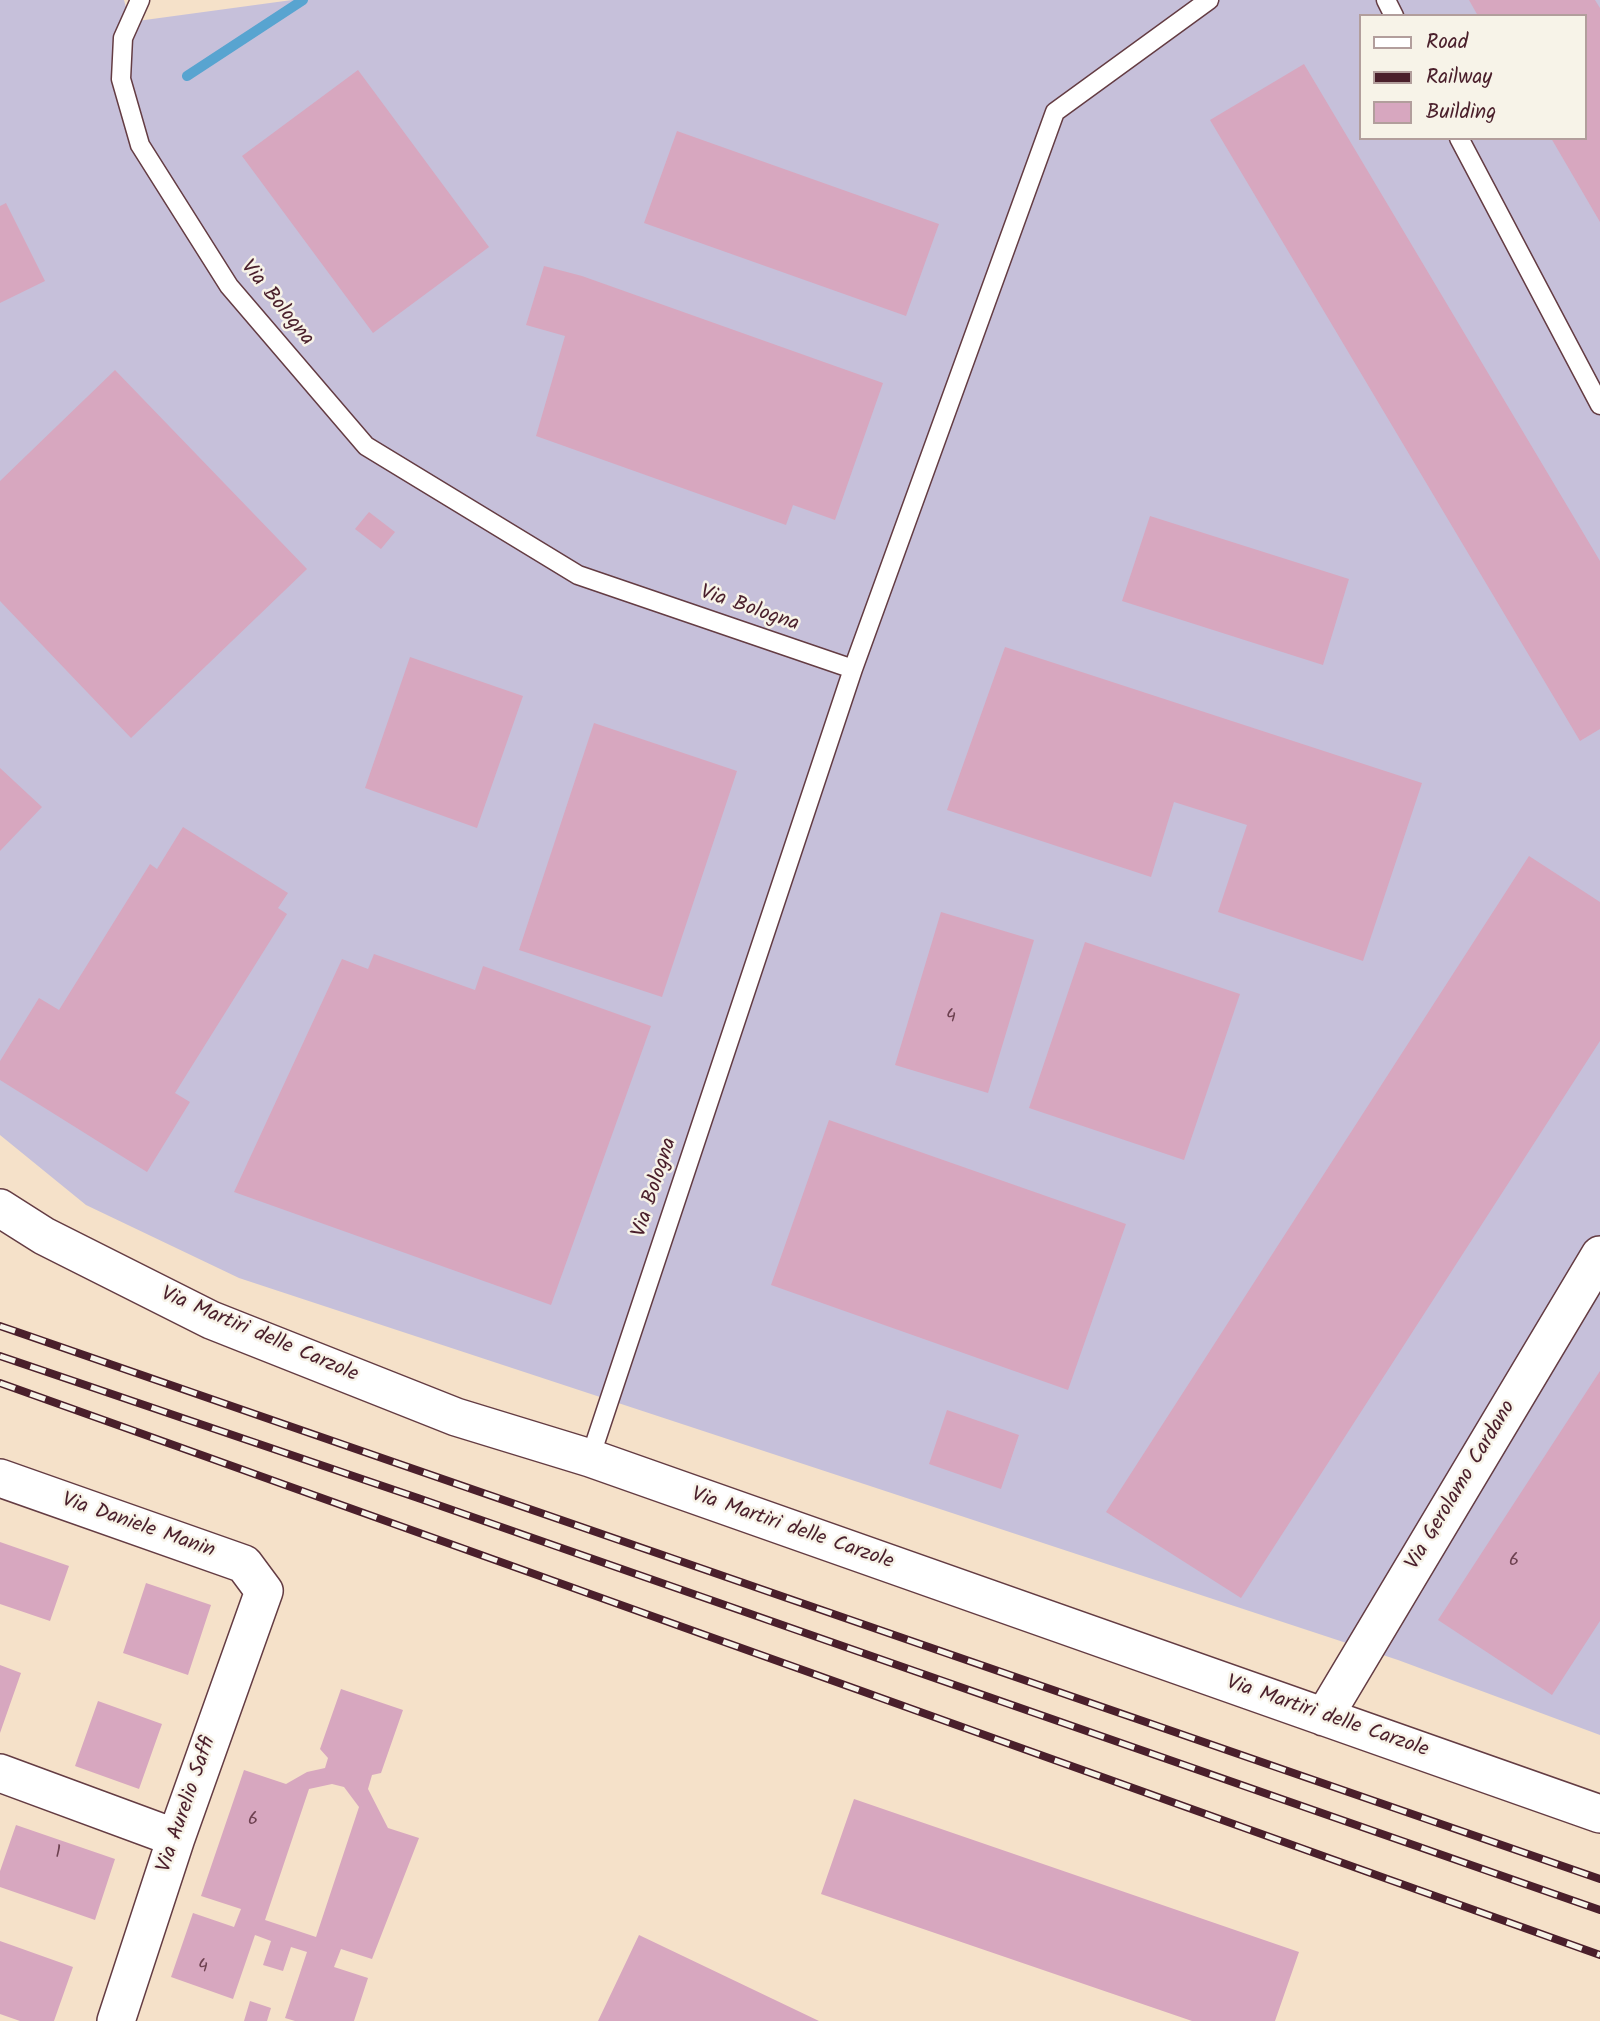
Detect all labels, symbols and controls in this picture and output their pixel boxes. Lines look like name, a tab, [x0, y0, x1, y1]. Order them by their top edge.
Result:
legend	[1358, 14, 1586, 140]
text: Road	[1426, 26, 1468, 59]
text: Railway	[1426, 61, 1492, 94]
text: Building	[1426, 96, 1496, 129]
street label: Via Bologna	[234, 256, 318, 352]
street label: Via Bologna	[696, 581, 802, 639]
house number: 4	[946, 1007, 956, 1029]
street label: Via Bologna	[628, 1135, 684, 1241]
street label: Via Martiri delle Carzole	[156, 1283, 362, 1389]
street label: Via Gerolamo Cardano	[1401, 1397, 1523, 1575]
street label: Via Martiri delle Carzole	[688, 1484, 896, 1576]
street label: Via Daniele Manin	[58, 1489, 218, 1565]
house number: 6	[1509, 1551, 1519, 1573]
street label: Via Martiri delle Carzole	[1223, 1672, 1431, 1764]
street label: Via Aurelio Saffi	[153, 1734, 223, 1876]
house number: 6	[248, 1810, 258, 1832]
house number: 1	[55, 1843, 61, 1865]
house number: 4	[198, 1957, 208, 1979]

